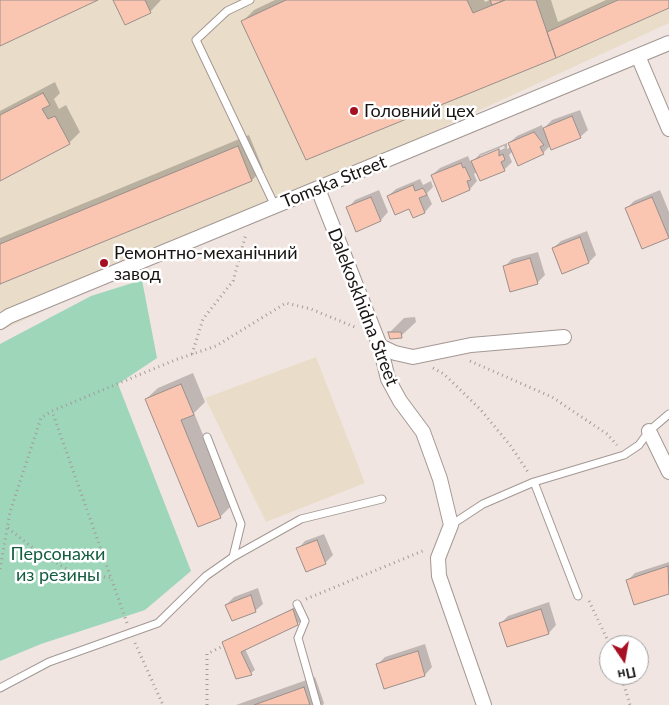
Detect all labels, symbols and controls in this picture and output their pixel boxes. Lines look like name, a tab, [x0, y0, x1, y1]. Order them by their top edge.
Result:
place label: Головний цех	[364, 100, 475, 122]
marker: Головний цех	[348, 105, 360, 117]
street label: Tomska Street	[278, 151, 390, 213]
street label: Dalekoskhidna Street	[323, 225, 403, 389]
place label: Ремонтно-механічний завод	[114, 242, 298, 284]
marker: Ремонтно-механічний завод	[98, 257, 110, 269]
park label: Персонажи из резины	[11, 543, 105, 586]
north arrow	[599, 635, 649, 685]
text: Пн	[616, 664, 638, 684]

